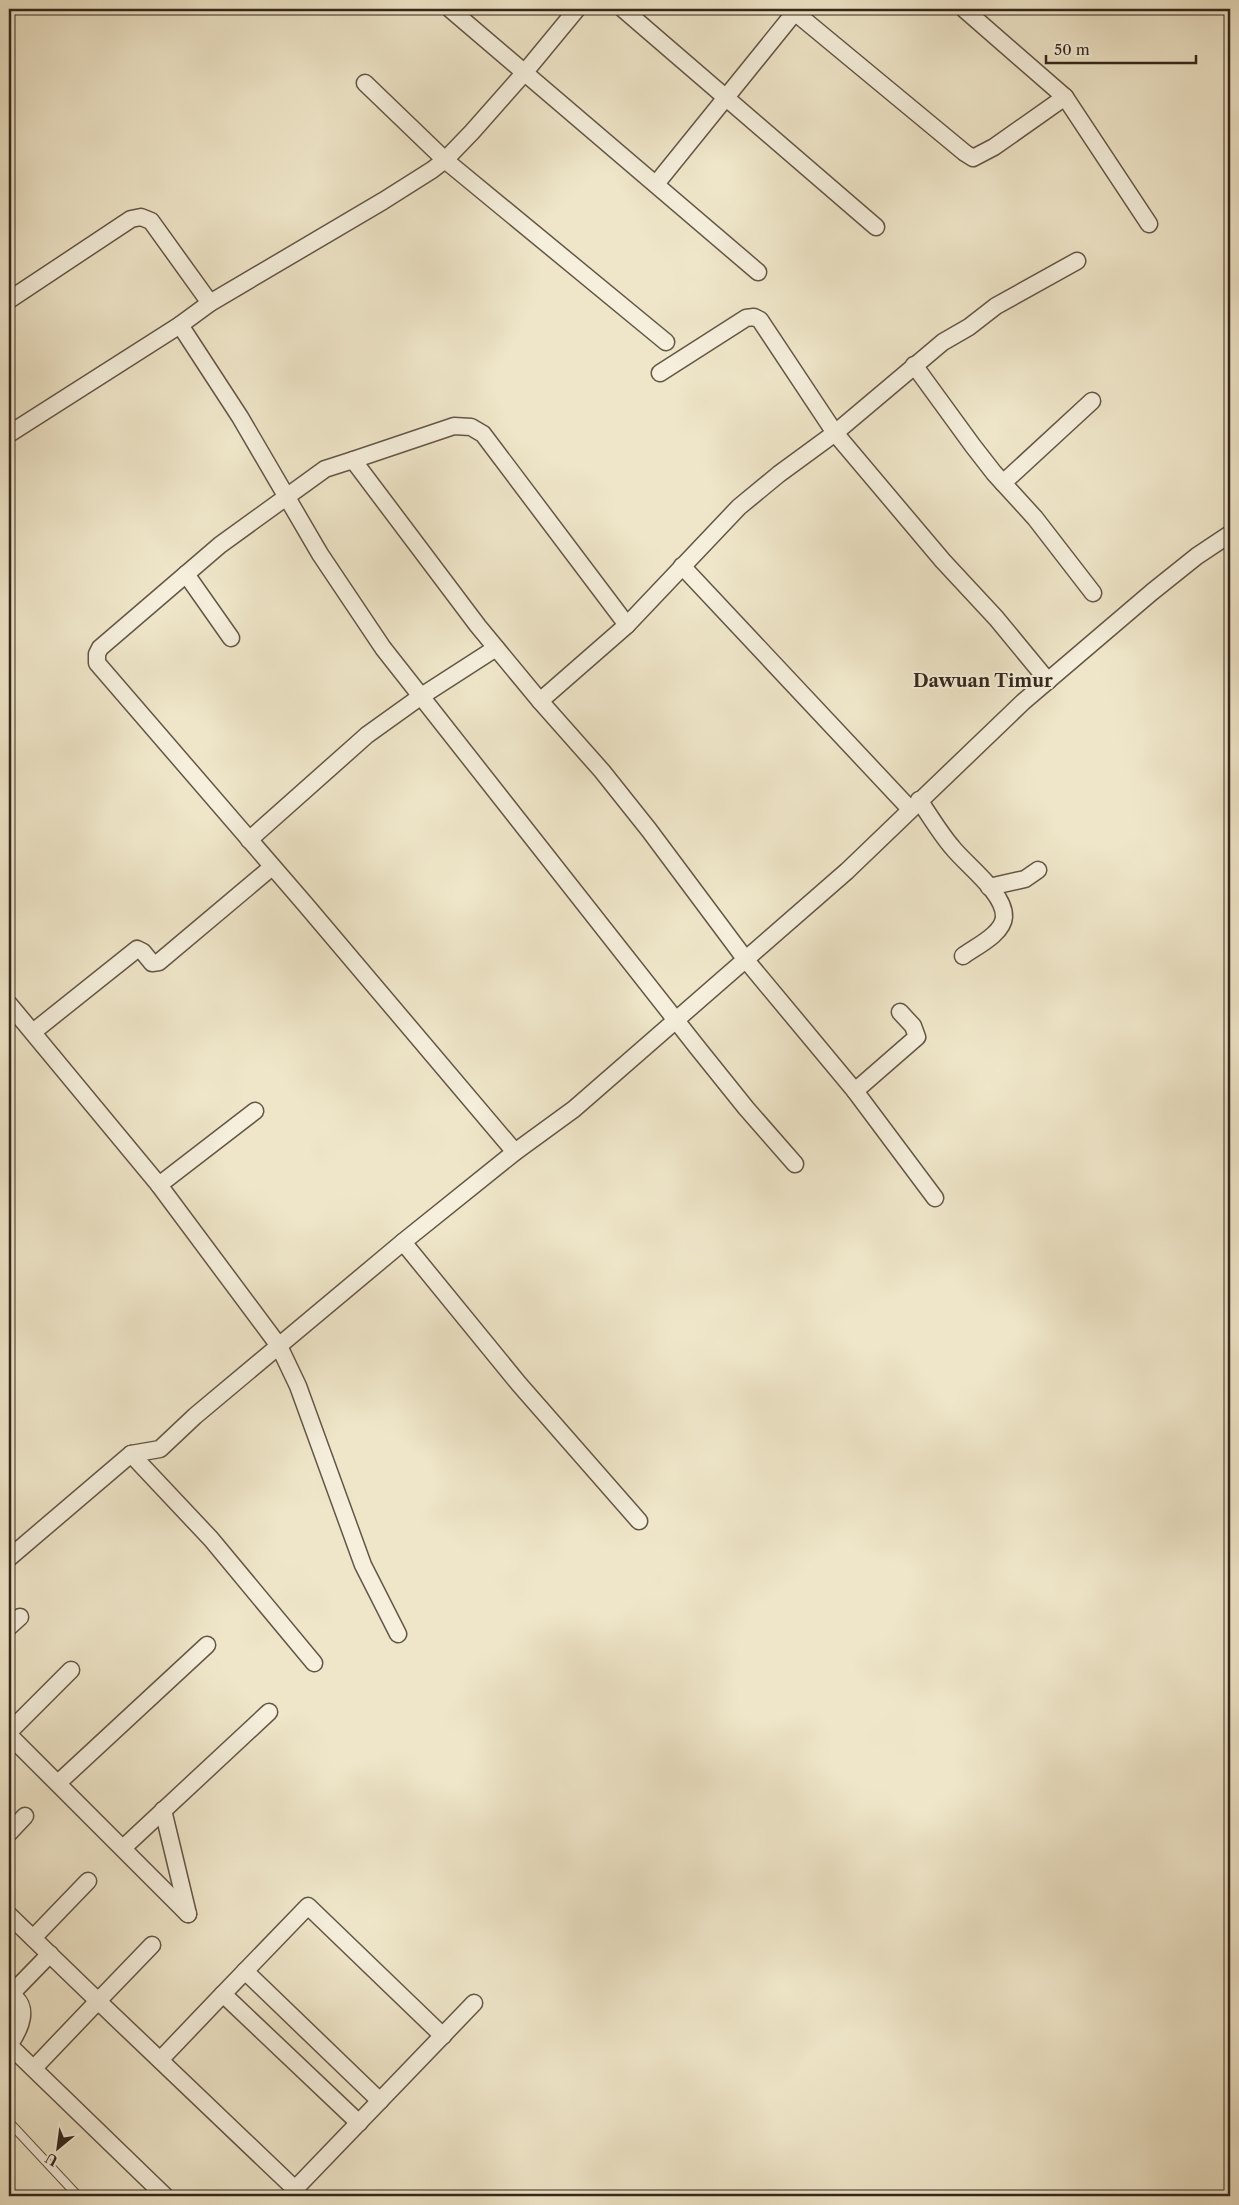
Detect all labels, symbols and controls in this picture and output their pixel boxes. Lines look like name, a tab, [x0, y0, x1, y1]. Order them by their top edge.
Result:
scale bar	[1046, 32, 1196, 64]
text: 50 m	[1054, 40, 1090, 59]
district label: Dawuan Timur	[913, 670, 1053, 692]
north arrow	[32, 2122, 82, 2172]
text: U	[42, 2148, 61, 2170]

